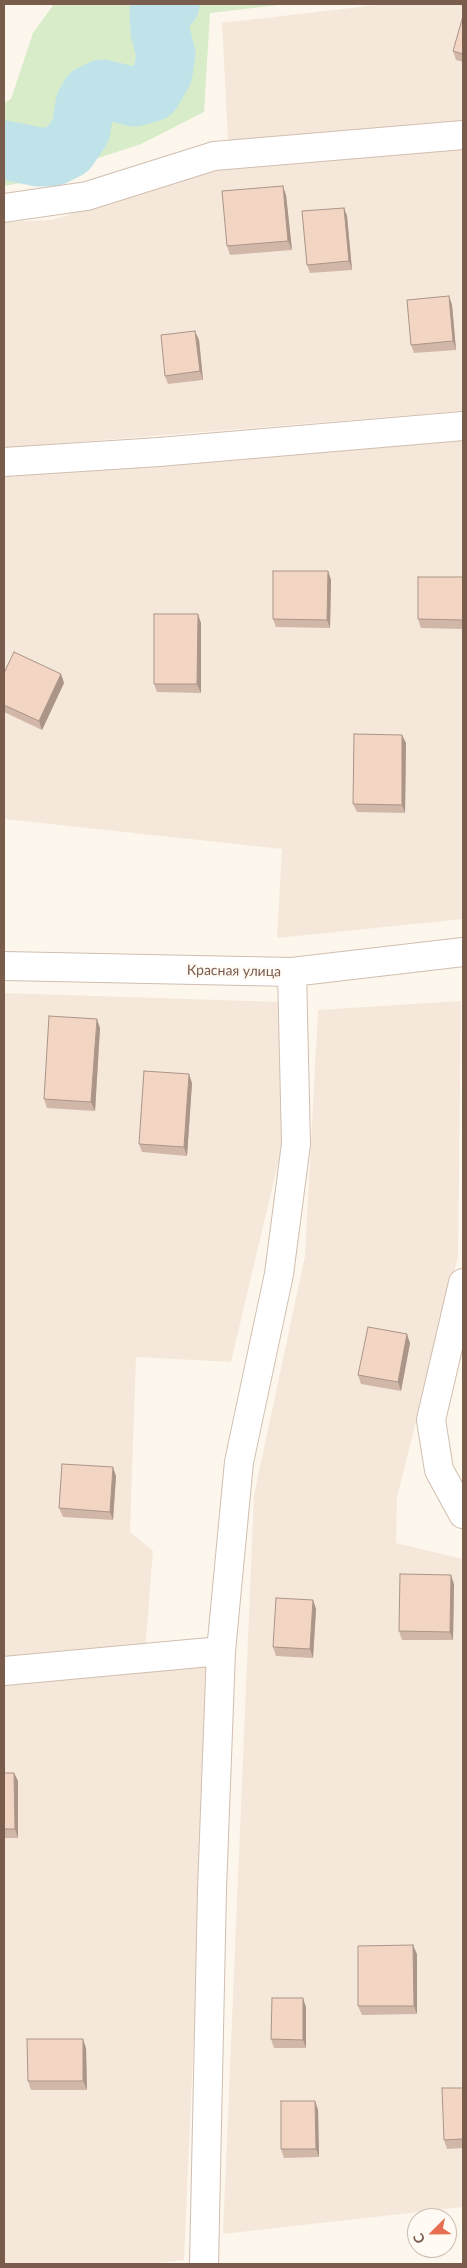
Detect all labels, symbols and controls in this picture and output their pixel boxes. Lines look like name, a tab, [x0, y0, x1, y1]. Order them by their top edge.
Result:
street label: Красная улица	[187, 962, 281, 980]
north arrow	[407, 2208, 457, 2258]
text: С	[409, 2231, 428, 2246]

